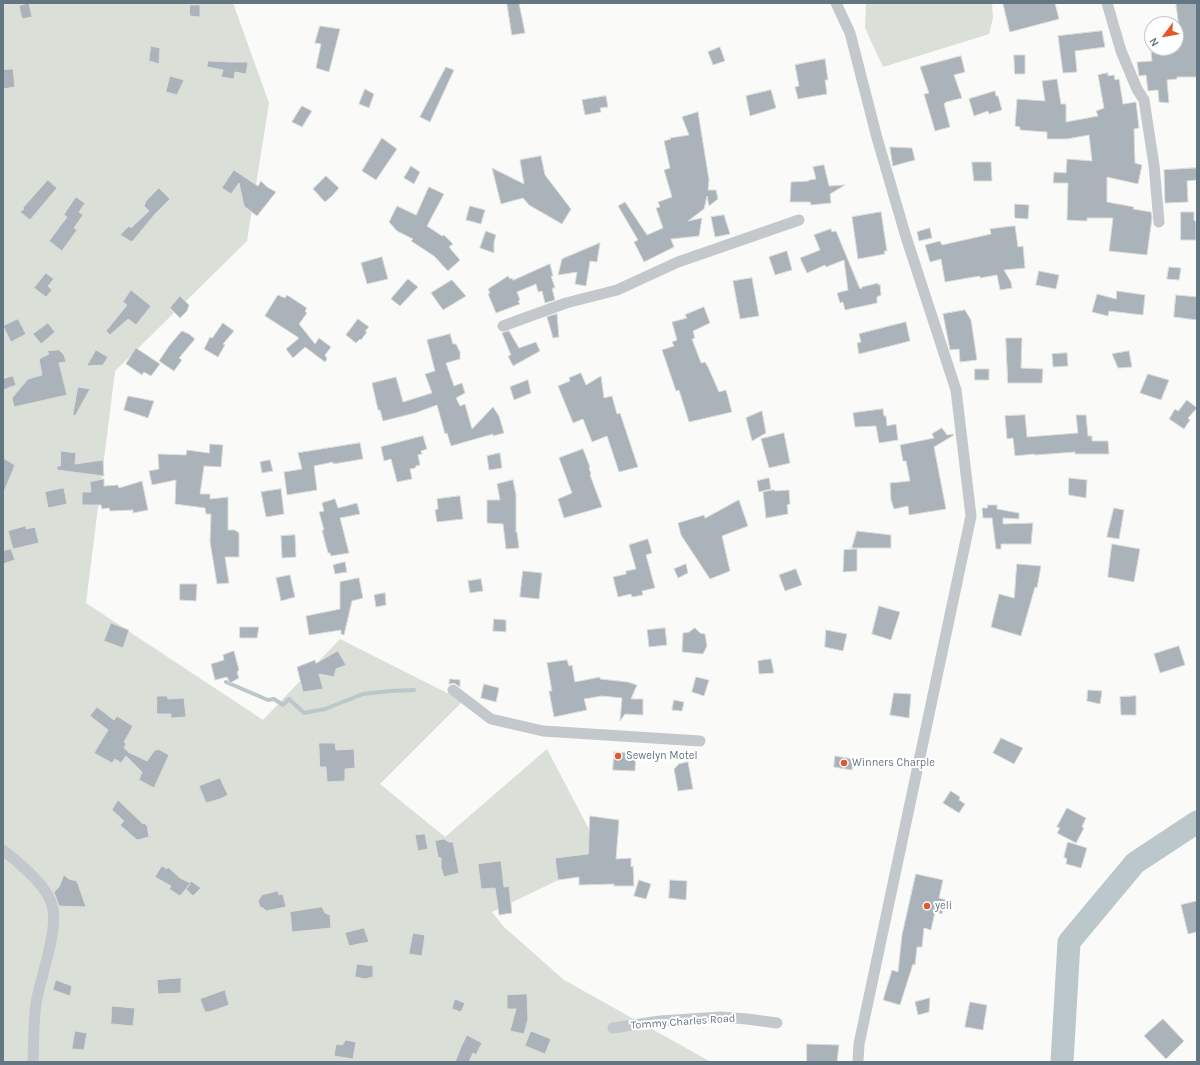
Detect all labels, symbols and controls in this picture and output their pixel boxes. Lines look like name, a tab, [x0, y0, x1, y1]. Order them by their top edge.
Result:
north arrow	[1144, 16, 1184, 56]
text: N	[1147, 35, 1162, 49]
place label: Sewelyn Motel	[626, 749, 698, 763]
marker: Sewelyn Motel	[613, 751, 623, 761]
place label: Winners Charple	[852, 756, 935, 770]
marker: Winners Charple	[839, 758, 849, 768]
place label: yeli	[935, 899, 952, 913]
marker: yeli	[922, 901, 932, 911]
street label: Tommy Charles Road	[630, 1012, 736, 1032]

